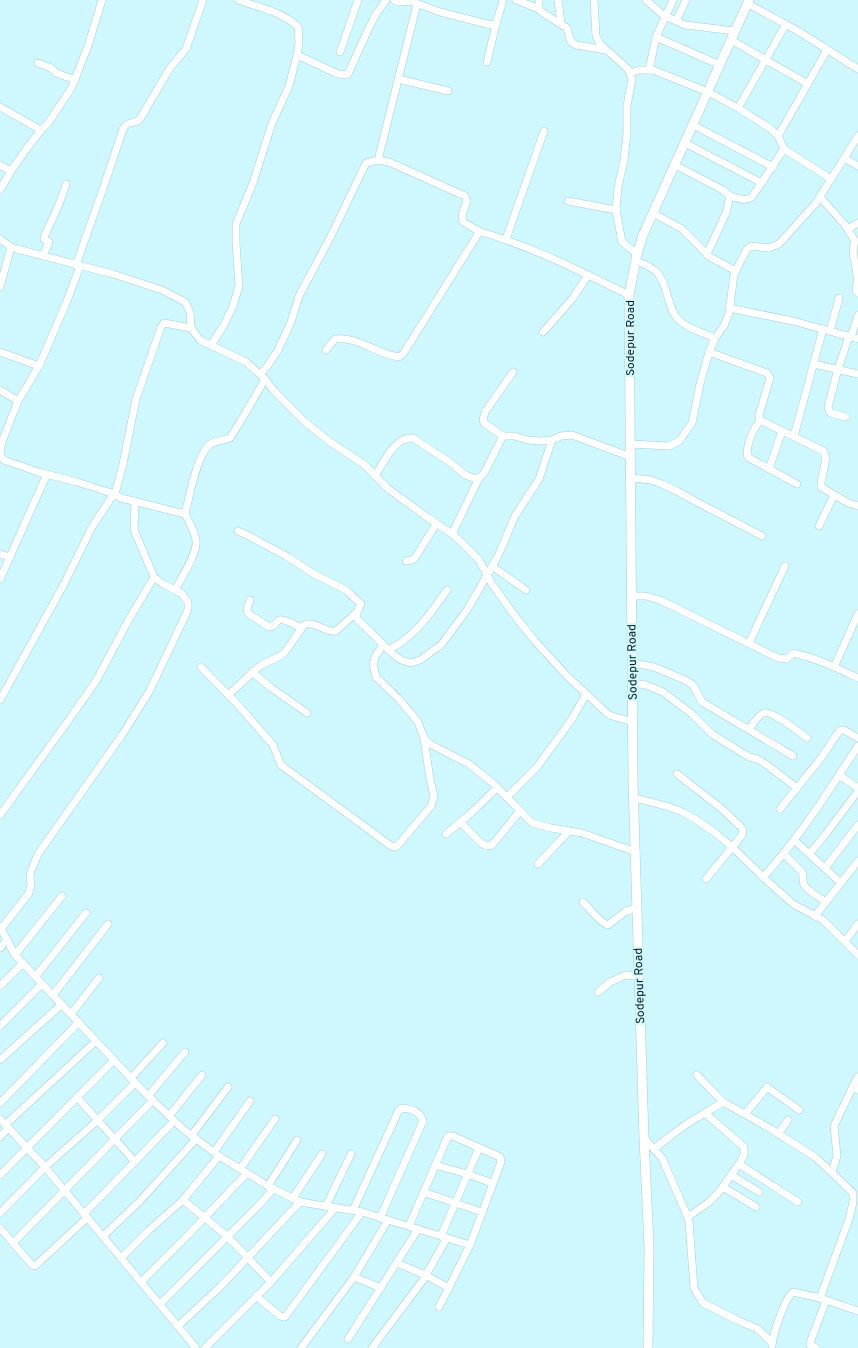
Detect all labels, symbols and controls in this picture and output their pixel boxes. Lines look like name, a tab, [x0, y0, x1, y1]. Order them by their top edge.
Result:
street label: Sodepur Road	[623, 300, 639, 376]
street label: Sodepur Road	[624, 624, 642, 700]
street label: Sodepur Road	[631, 948, 649, 1024]

